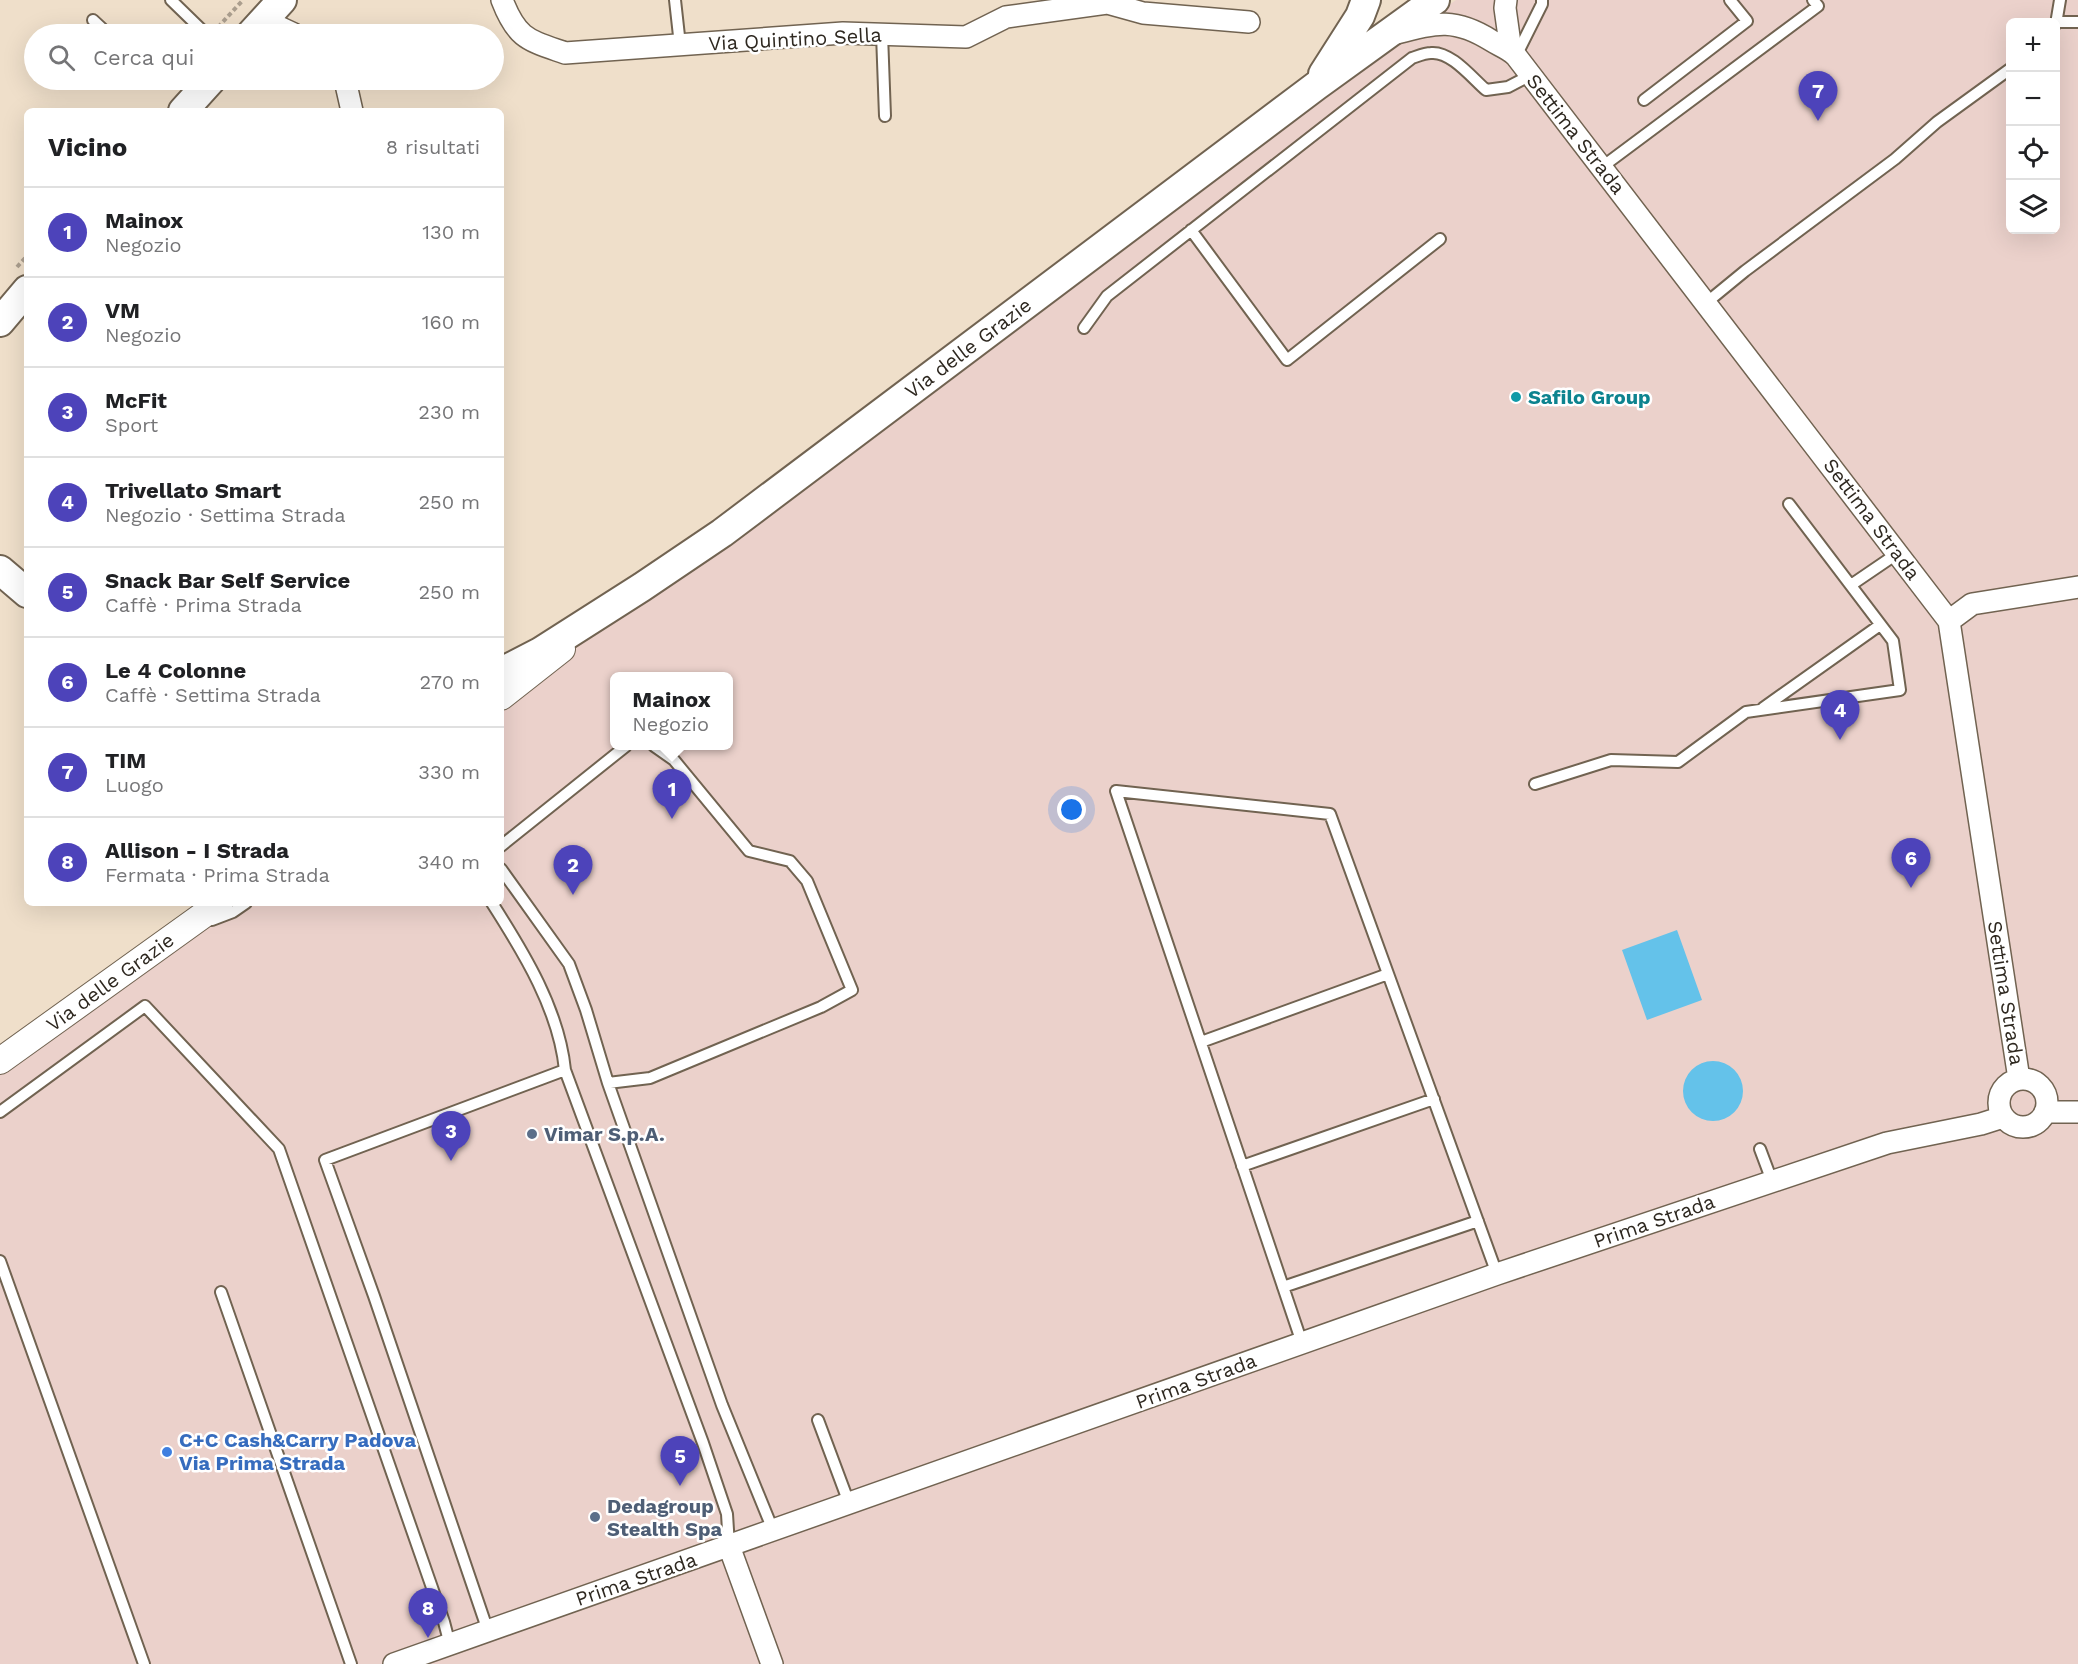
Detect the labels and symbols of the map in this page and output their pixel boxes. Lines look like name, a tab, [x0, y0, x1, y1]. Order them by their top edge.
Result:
street label: Via Quintino Sella	[708, 22, 882, 56]
street label: Settima Strada	[1522, 69, 1630, 199]
pin: 7	[1798, 72, 1838, 121]
street label: Via delle Grazie	[900, 293, 1036, 403]
place label: Safilo Group	[1528, 385, 1651, 409]
marker: Safilo Group	[1509, 390, 1523, 404]
street label: Settima Strada	[1819, 454, 1925, 584]
pin: 4	[1820, 690, 1860, 740]
pin: 1	[652, 770, 692, 819]
your location	[1057, 795, 1086, 824]
pin: 6	[1892, 838, 1930, 888]
pin: 2	[554, 846, 592, 895]
street label: Settima Strada	[1983, 919, 2029, 1067]
street label: Via delle Grazie	[42, 928, 178, 1036]
pin: 3	[432, 1112, 470, 1161]
place label: Vimar S.p.A.	[544, 1122, 665, 1146]
marker: Vimar S.p.A.	[525, 1127, 539, 1141]
street label: Prima Strada	[1590, 1189, 1718, 1253]
street label: Prima Strada	[1132, 1348, 1260, 1414]
place label: C+C Cash&Carry Padova Via Prima Strada	[179, 1428, 416, 1475]
pin: 5	[660, 1436, 700, 1486]
marker: C+C Cash&Carry Padova Via Prima Strada	[160, 1445, 174, 1459]
place label: Dedagroup Stealth Spa	[607, 1494, 722, 1541]
marker: Dedagroup Stealth Spa	[588, 1510, 602, 1524]
street label: Prima Strada	[572, 1547, 700, 1611]
pin: 8	[408, 1588, 448, 1638]

